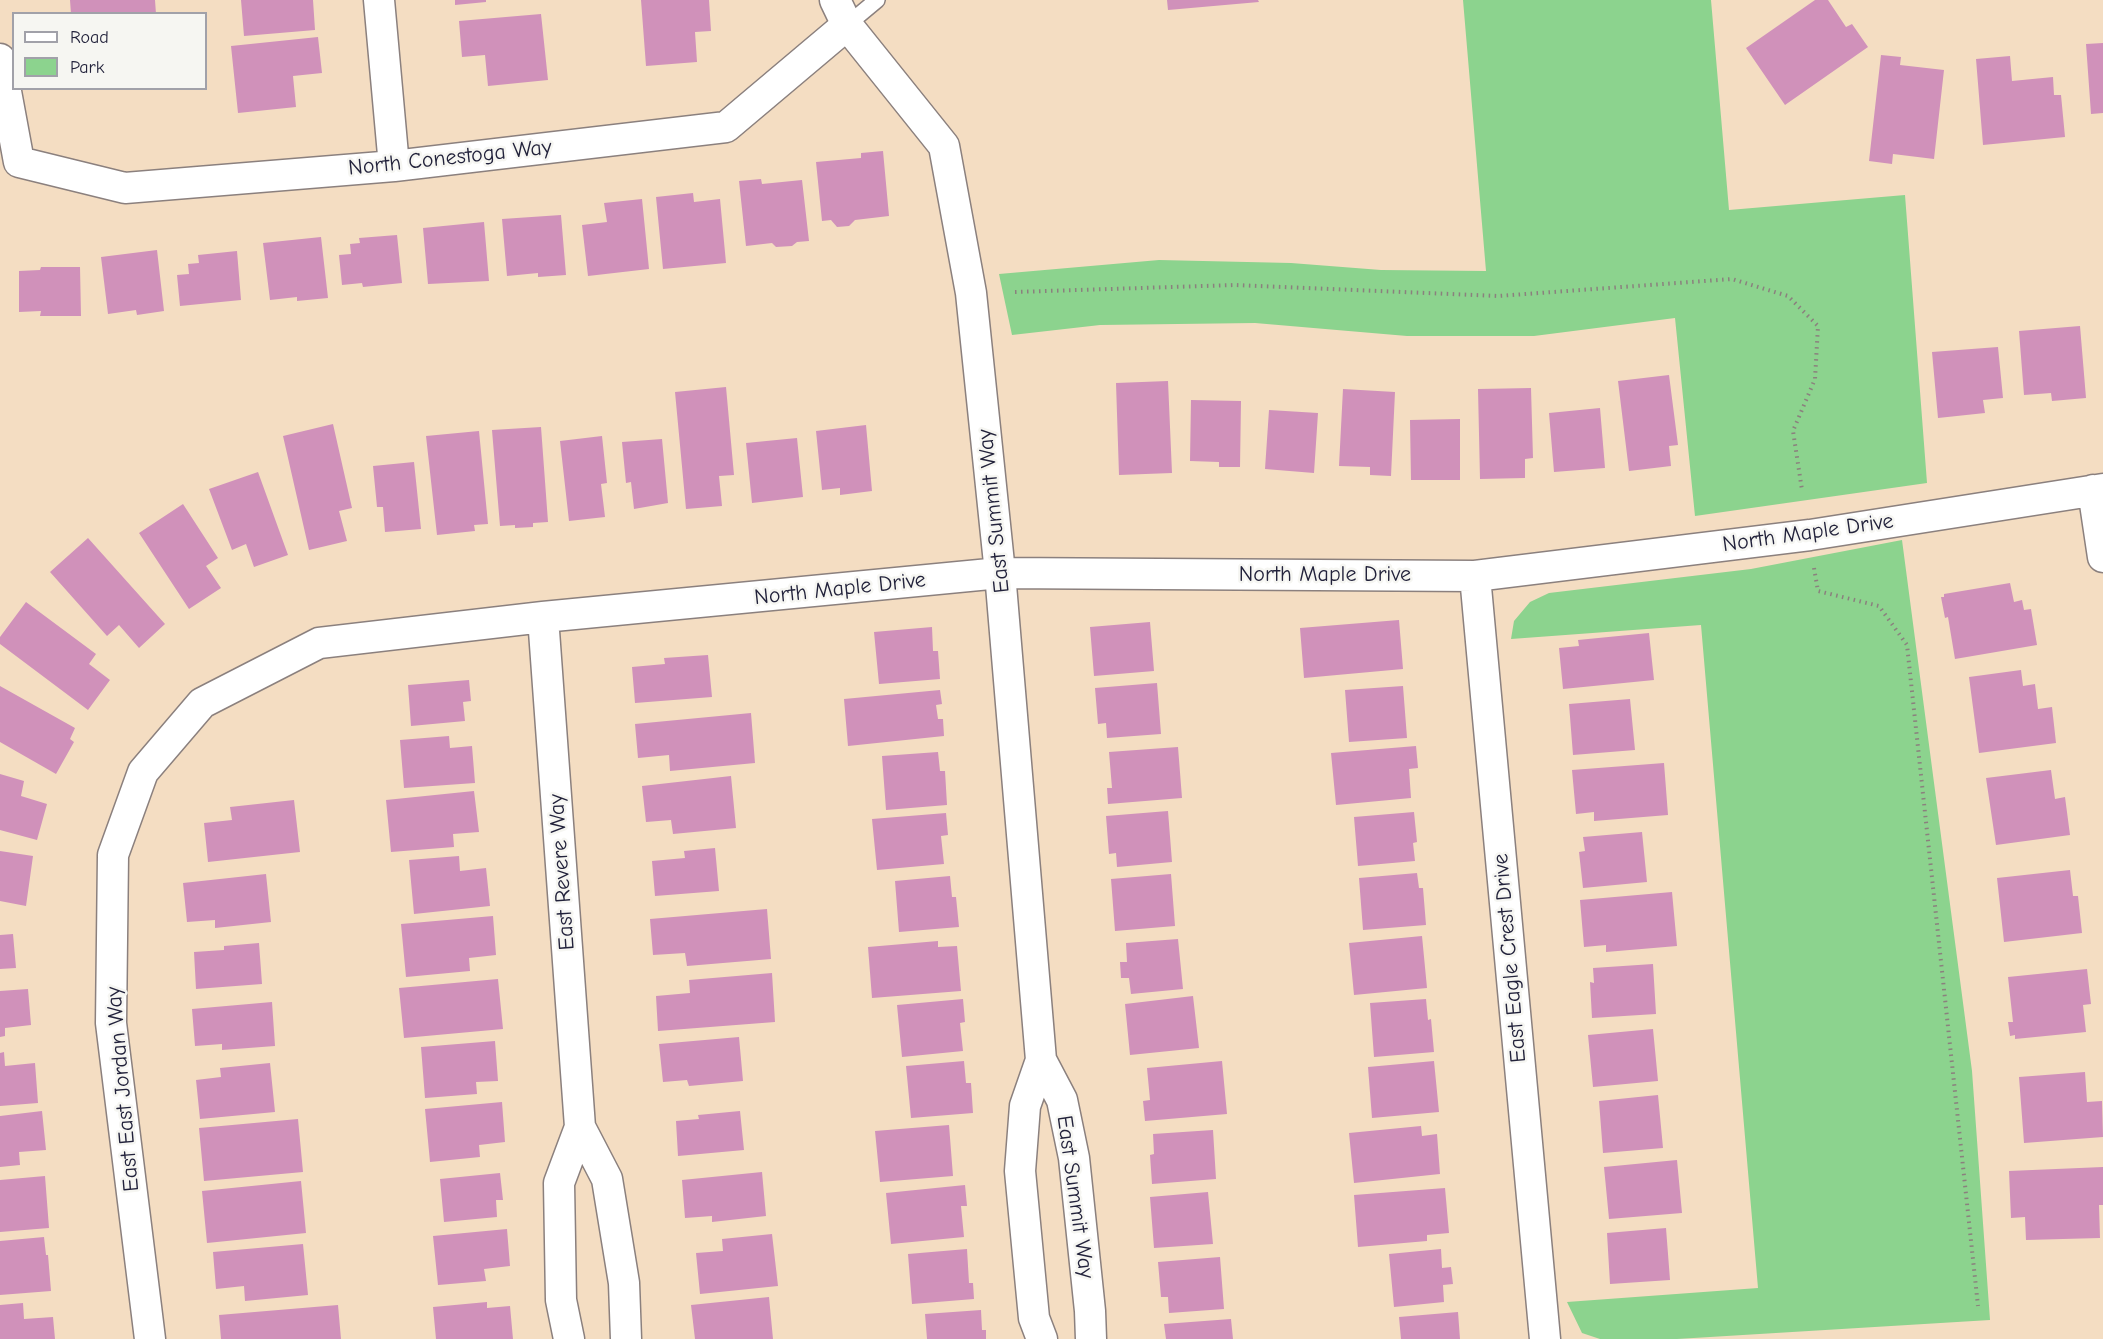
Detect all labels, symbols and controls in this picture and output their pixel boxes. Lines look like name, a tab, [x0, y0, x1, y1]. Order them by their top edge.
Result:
legend	[12, 12, 207, 90]
text: Road	[70, 27, 109, 48]
text: Park	[70, 57, 104, 78]
street label: North Conestoga Way	[347, 134, 553, 182]
street label: East Summit Way	[972, 428, 1016, 594]
street label: North Maple Drive	[1721, 508, 1895, 558]
street label: North Maple Drive	[1239, 562, 1411, 588]
street label: North Maple Drive	[753, 567, 927, 611]
street label: East Revere Way	[543, 793, 581, 951]
street label: East Eagle Crest Drive	[1488, 852, 1532, 1064]
street label: East East Jordan Way	[101, 985, 145, 1193]
street label: East Summit Way	[1050, 1114, 1100, 1280]

